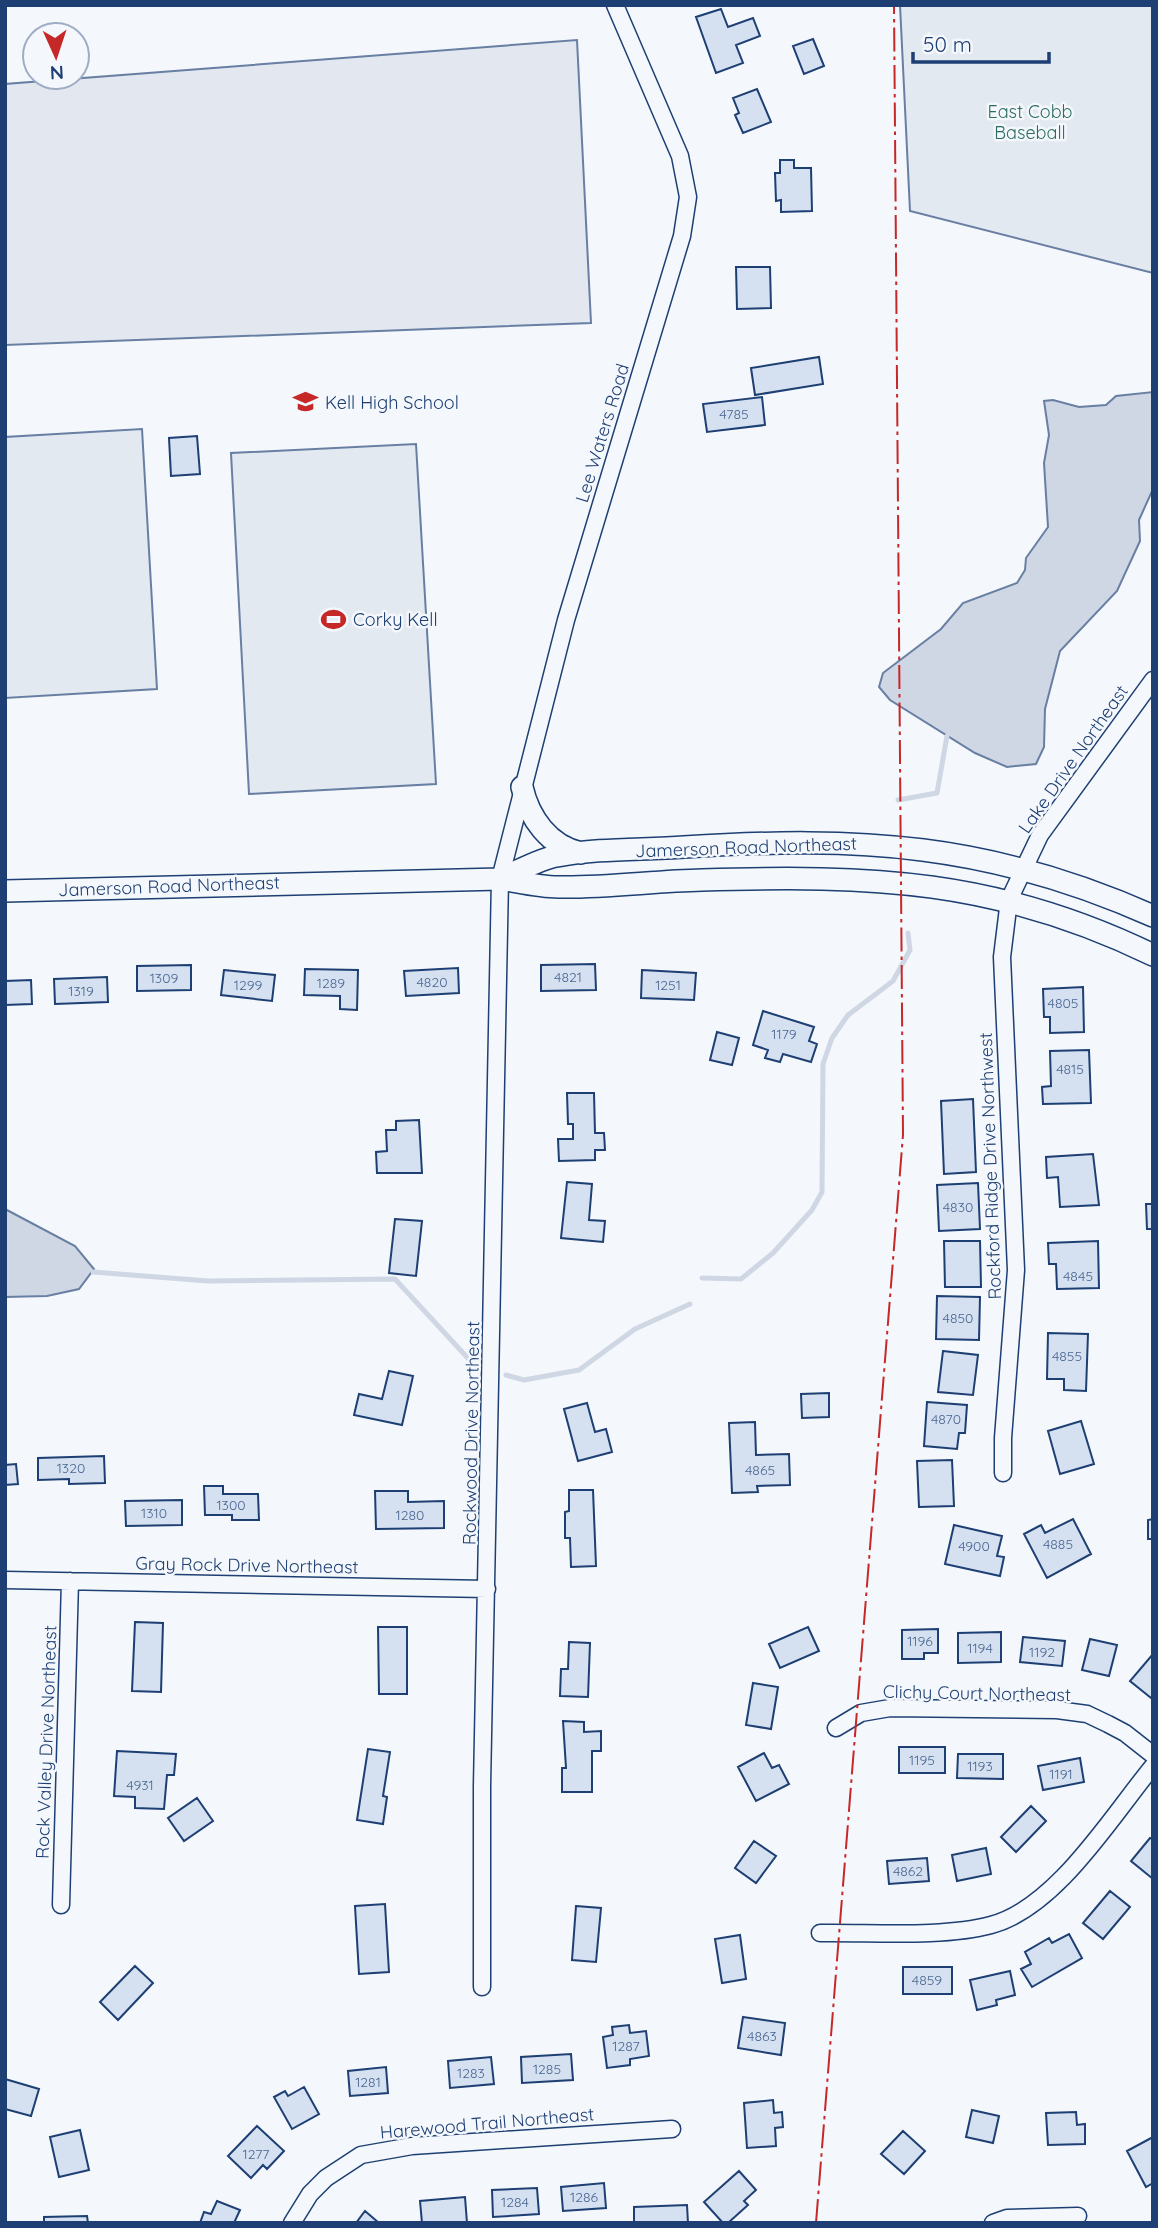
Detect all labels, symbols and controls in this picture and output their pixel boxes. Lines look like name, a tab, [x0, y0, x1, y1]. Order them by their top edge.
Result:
north arrow	[21, 21, 91, 91]
scale bar	[913, 21, 1050, 65]
text: 50 m	[923, 31, 972, 57]
text: N	[49, 61, 64, 85]
park label: East Cobb Baseball	[987, 100, 1073, 144]
street label: Lee Waters Road	[570, 361, 634, 505]
school or university icon: Kell High School	[291, 388, 319, 416]
place label: Kell High School	[325, 391, 459, 414]
house number: 4785	[719, 405, 749, 423]
sports icon: Corky Kell	[319, 605, 347, 633]
place label: Corky Kell	[353, 608, 438, 631]
street label: Lake Drive Northeast	[1013, 680, 1133, 838]
street label: Jamerson Road Northeast	[635, 832, 857, 862]
street label: Jamerson Road Northeast	[58, 871, 280, 901]
house number: 4821	[554, 968, 582, 986]
house number: 1309	[150, 969, 179, 987]
house number: 4820	[416, 973, 448, 991]
house number: 1289	[317, 974, 345, 992]
house number: 1299	[234, 976, 262, 994]
house number: 1251	[655, 976, 681, 994]
house number: 1319	[68, 982, 94, 1000]
house number: 4805	[1048, 994, 1078, 1012]
house number: 1179	[771, 1025, 797, 1043]
street label: Rockford Ridge Drive Northwest	[974, 1032, 1006, 1300]
house number: 4815	[1056, 1060, 1084, 1078]
house number: 4830	[943, 1198, 973, 1216]
house number: 4845	[1063, 1267, 1093, 1285]
house number: 4850	[943, 1309, 973, 1327]
street label: Rockwood Drive Northeast	[458, 1321, 484, 1545]
house number: 4855	[1052, 1347, 1082, 1365]
house number: 4870	[931, 1410, 961, 1428]
house number: 1320	[57, 1459, 85, 1477]
house number: 4865	[745, 1461, 775, 1479]
house number: 1300	[216, 1496, 246, 1514]
house number: 1310	[141, 1504, 167, 1522]
house number: 1280	[396, 1506, 424, 1524]
house number: 4885	[1043, 1535, 1073, 1553]
house number: 4900	[958, 1537, 990, 1555]
street label: Gray Rock Drive Northeast	[135, 1552, 359, 1578]
street label: Rock Valley Drive Northeast	[30, 1625, 62, 1859]
house number: 1196	[907, 1632, 933, 1650]
house number: 1194	[967, 1639, 993, 1657]
house number: 1192	[1029, 1643, 1055, 1661]
street label: Clichy Court Northeast	[883, 1680, 1071, 1706]
house number: 1195	[909, 1751, 935, 1769]
house number: 1193	[967, 1757, 993, 1775]
house number: 1191	[1049, 1765, 1073, 1783]
house number: 4931	[126, 1776, 154, 1794]
house number: 4862	[893, 1862, 923, 1880]
house number: 4859	[912, 1971, 942, 1989]
house number: 4863	[747, 2027, 777, 2045]
house number: 1287	[612, 2037, 640, 2055]
house number: 1285	[533, 2060, 561, 2078]
house number: 1283	[457, 2064, 485, 2082]
house number: 1281	[355, 2073, 381, 2091]
street label: Harewood Trail Northeast	[379, 2102, 595, 2144]
house number: 1277	[242, 2145, 270, 2163]
house number: 1286	[570, 2188, 598, 2206]
house number: 1284	[501, 2193, 529, 2211]

